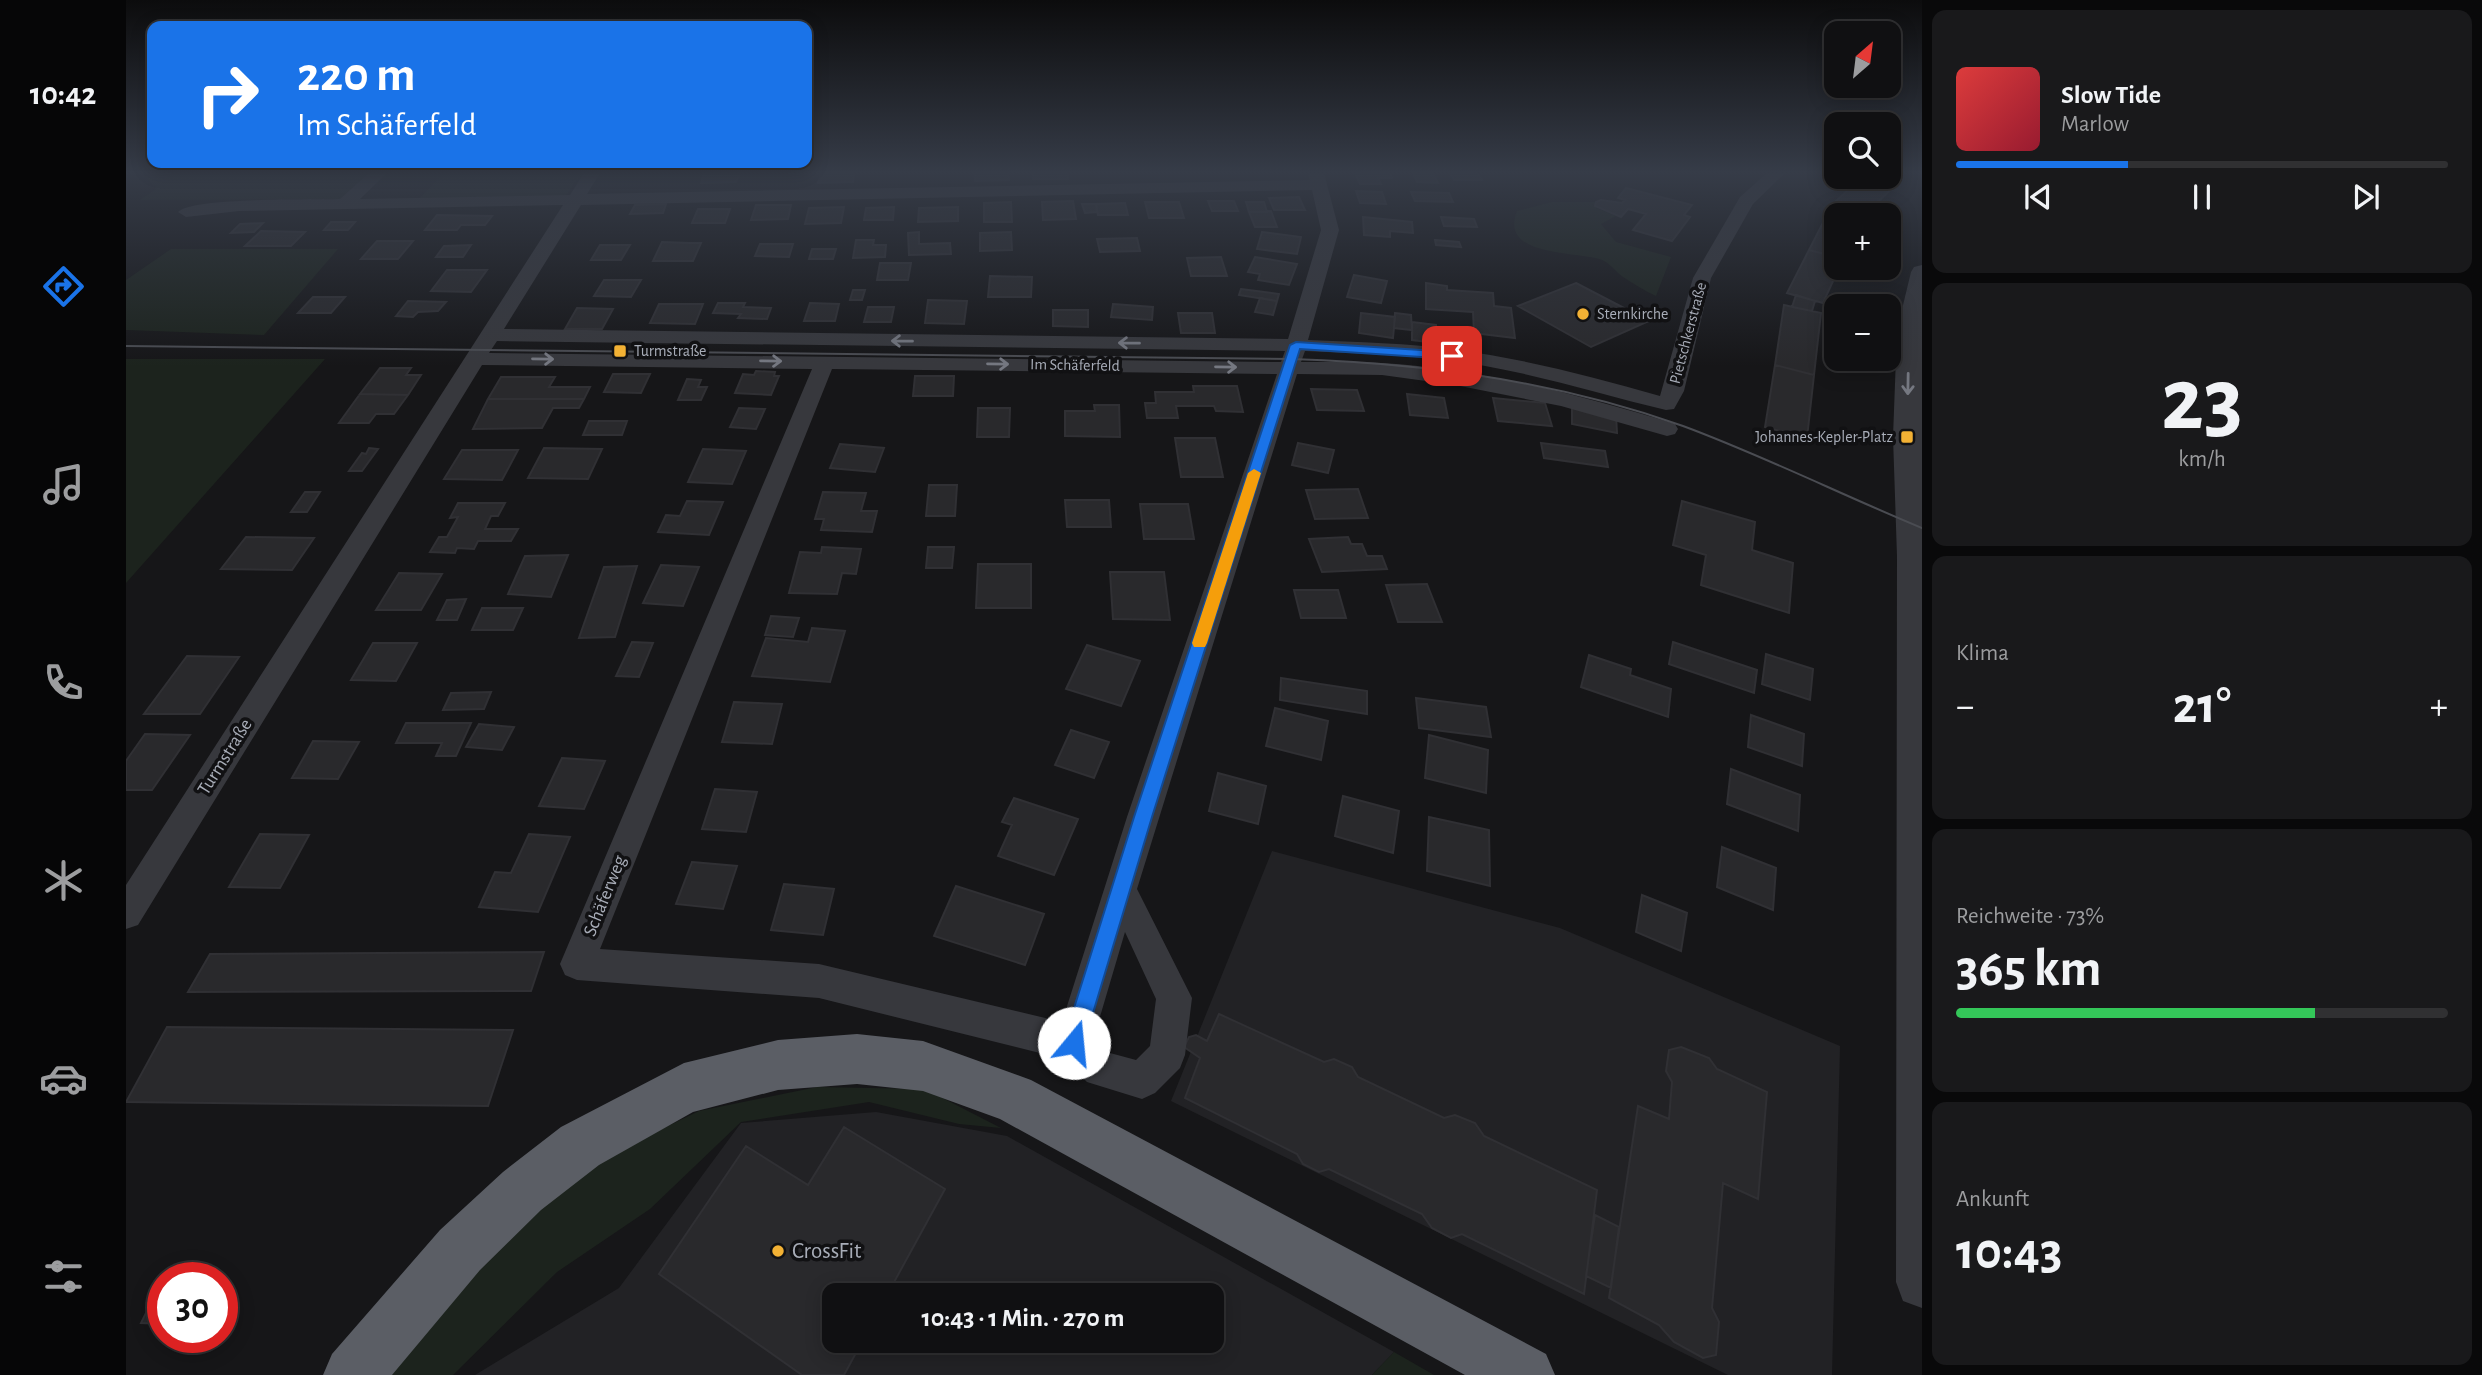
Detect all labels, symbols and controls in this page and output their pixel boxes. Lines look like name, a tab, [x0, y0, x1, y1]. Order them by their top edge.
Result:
north arrow	[1824, 21, 1900, 98]
map controls	[1824, 21, 1901, 371]
icon: right	[182, 49, 273, 140]
text: 220 m	[297, 51, 416, 100]
text: 10:42	[30, 78, 96, 110]
text: Slow Tide	[2061, 82, 2161, 108]
text: Im Schäferfeld	[297, 109, 477, 141]
button: search	[1824, 112, 1901, 189]
text: Marlow	[2061, 113, 2129, 136]
icon: previous	[2019, 178, 2057, 216]
icon: pause	[2183, 178, 2221, 216]
icon: next	[2347, 178, 2385, 216]
button: +	[1824, 203, 1901, 280]
icon: directions	[39, 262, 88, 311]
street label: Pietschkerstraße	[1667, 281, 1709, 385]
button: −	[1824, 294, 1901, 371]
marker: Sternkirche	[1575, 306, 1591, 322]
place label: Sternkirche	[1597, 306, 1668, 322]
pin	[1422, 326, 1482, 386]
one-way arrow	[891, 334, 914, 347]
one-way arrow	[1118, 337, 1141, 350]
icon: arrive	[1433, 337, 1471, 375]
marker: Turmstraße	[612, 343, 628, 359]
place label: Turmstraße	[634, 343, 706, 359]
one-way arrow	[531, 352, 554, 366]
one-way arrow	[759, 355, 782, 368]
text: 23	[2161, 355, 2243, 446]
street label: Im Schäferfeld	[1030, 356, 1120, 374]
one-way arrow	[986, 357, 1009, 371]
one-way arrow	[1214, 360, 1237, 374]
one-way arrow	[1901, 372, 1915, 395]
place label: Johannes-Kepler-Platz	[1755, 429, 1893, 445]
marker: Johannes-Kepler-Platz	[1899, 429, 1915, 445]
text: km/h	[2178, 448, 2226, 471]
icon: music	[39, 460, 88, 509]
text: Klima	[1956, 642, 2009, 665]
icon: phone	[39, 658, 88, 707]
text: 21°	[2173, 680, 2231, 732]
text: −	[1956, 688, 1974, 726]
text: +	[2430, 688, 2448, 726]
street label: Turmstraße	[194, 716, 256, 798]
street label: Schäferweg	[580, 852, 630, 939]
icon: climate	[39, 856, 88, 905]
text: Reichweite · 73%	[1956, 905, 2104, 928]
text: 365 km	[1956, 943, 2102, 995]
position arrow	[1037, 1006, 1111, 1080]
icon: car	[39, 1054, 88, 1103]
text: Ankunft	[1956, 1188, 2029, 1211]
text: 10:43	[1956, 1226, 2062, 1278]
place label: CrossFit	[792, 1240, 862, 1263]
marker: CrossFit	[770, 1243, 786, 1259]
icon: filters	[39, 1252, 88, 1301]
speed limit sign: 30	[147, 1262, 238, 1353]
text: 10:43 · 1 Min. · 270 m	[921, 1305, 1125, 1331]

